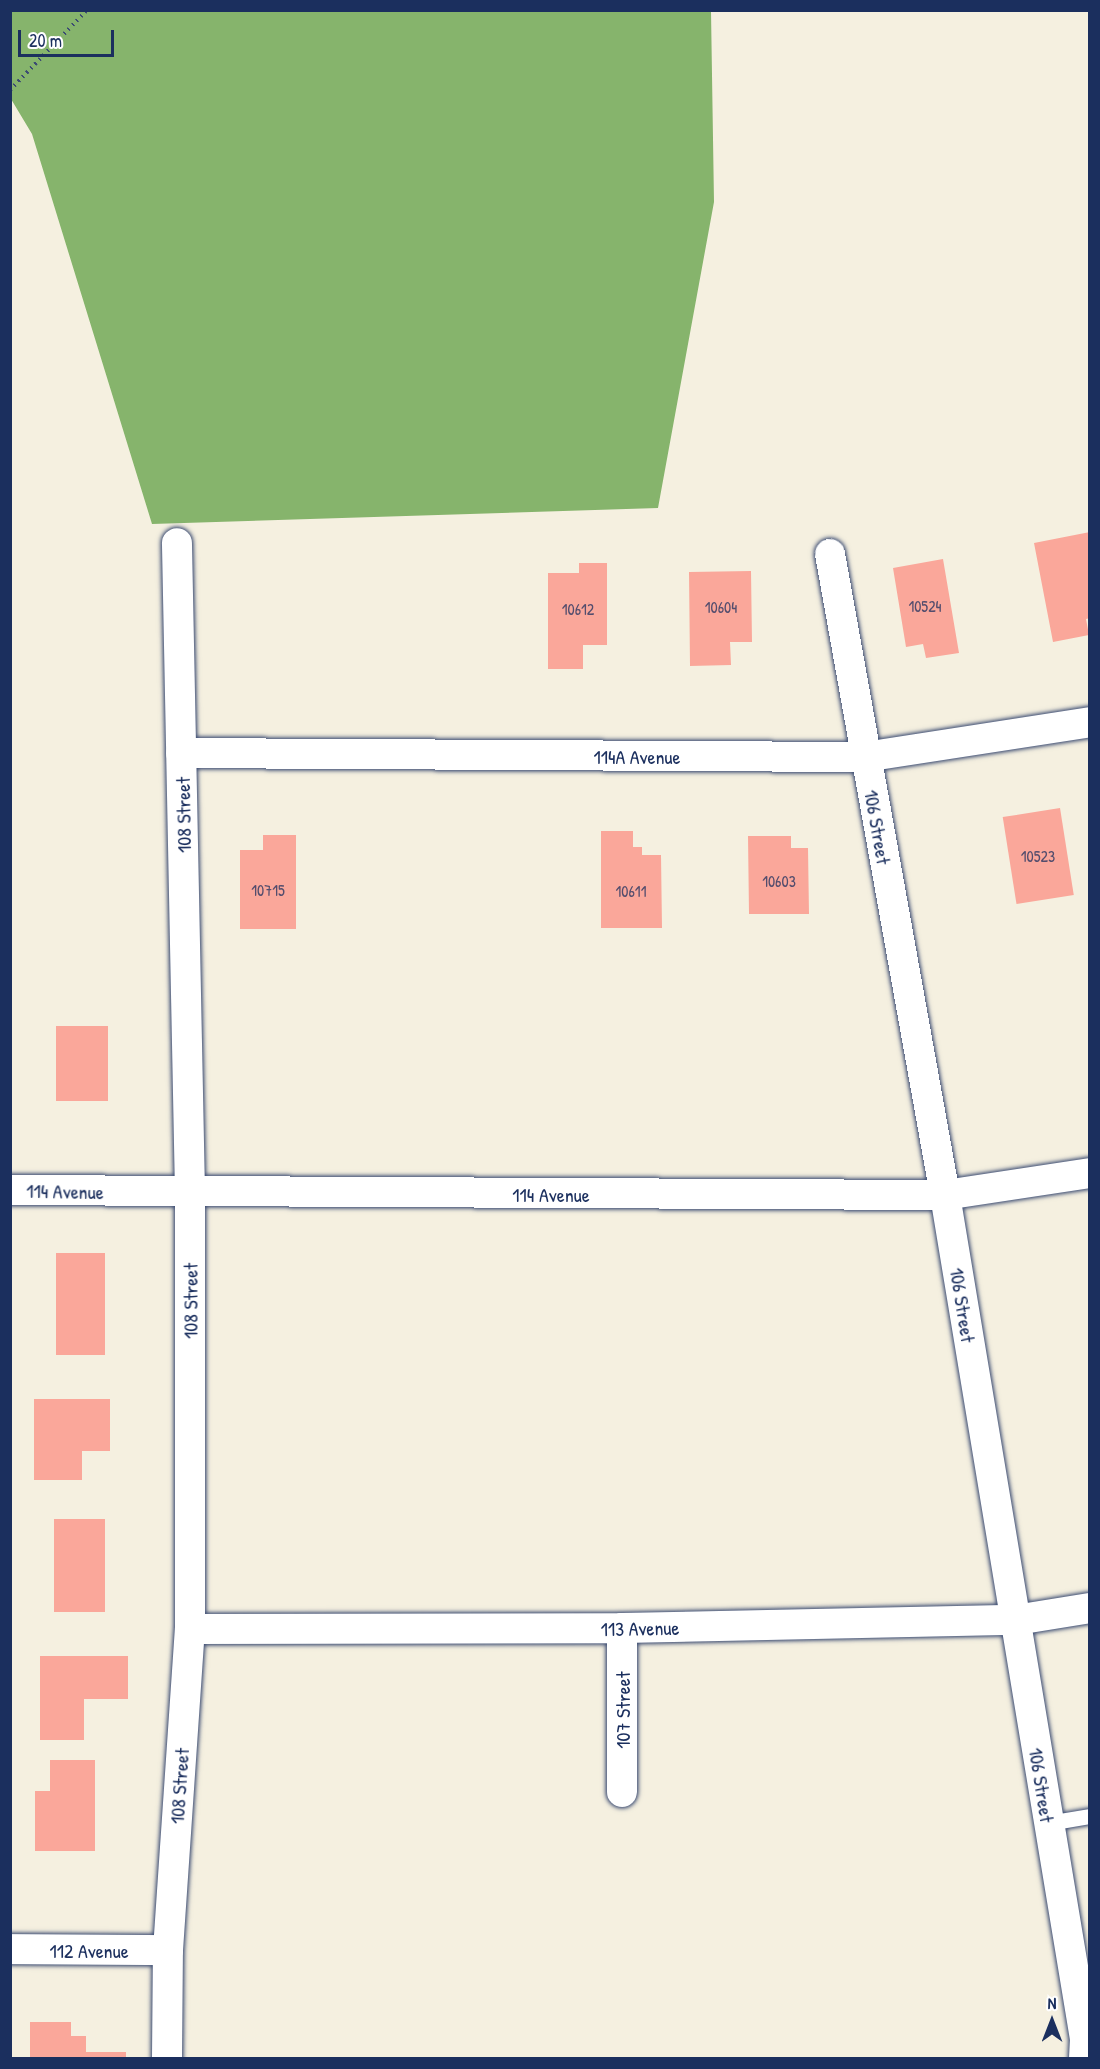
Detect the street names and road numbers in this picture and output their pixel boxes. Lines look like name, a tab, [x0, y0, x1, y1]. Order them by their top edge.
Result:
street label: 114A Avenue	[593, 744, 681, 768]
street label: 108 Street	[170, 777, 196, 853]
street label: 106 Street	[860, 788, 896, 866]
street label: 114 Avenue	[26, 1178, 104, 1204]
street label: 114 Avenue	[512, 1182, 590, 1206]
street label: 108 Street	[178, 1263, 202, 1339]
street label: 106 Street	[945, 1266, 981, 1344]
street label: 113 Avenue	[600, 1615, 680, 1641]
street label: 107 Street	[610, 1671, 634, 1749]
street label: 106 Street	[1024, 1746, 1060, 1824]
street label: 108 Street	[164, 1747, 194, 1825]
street label: 112 Avenue	[49, 1938, 129, 1962]

